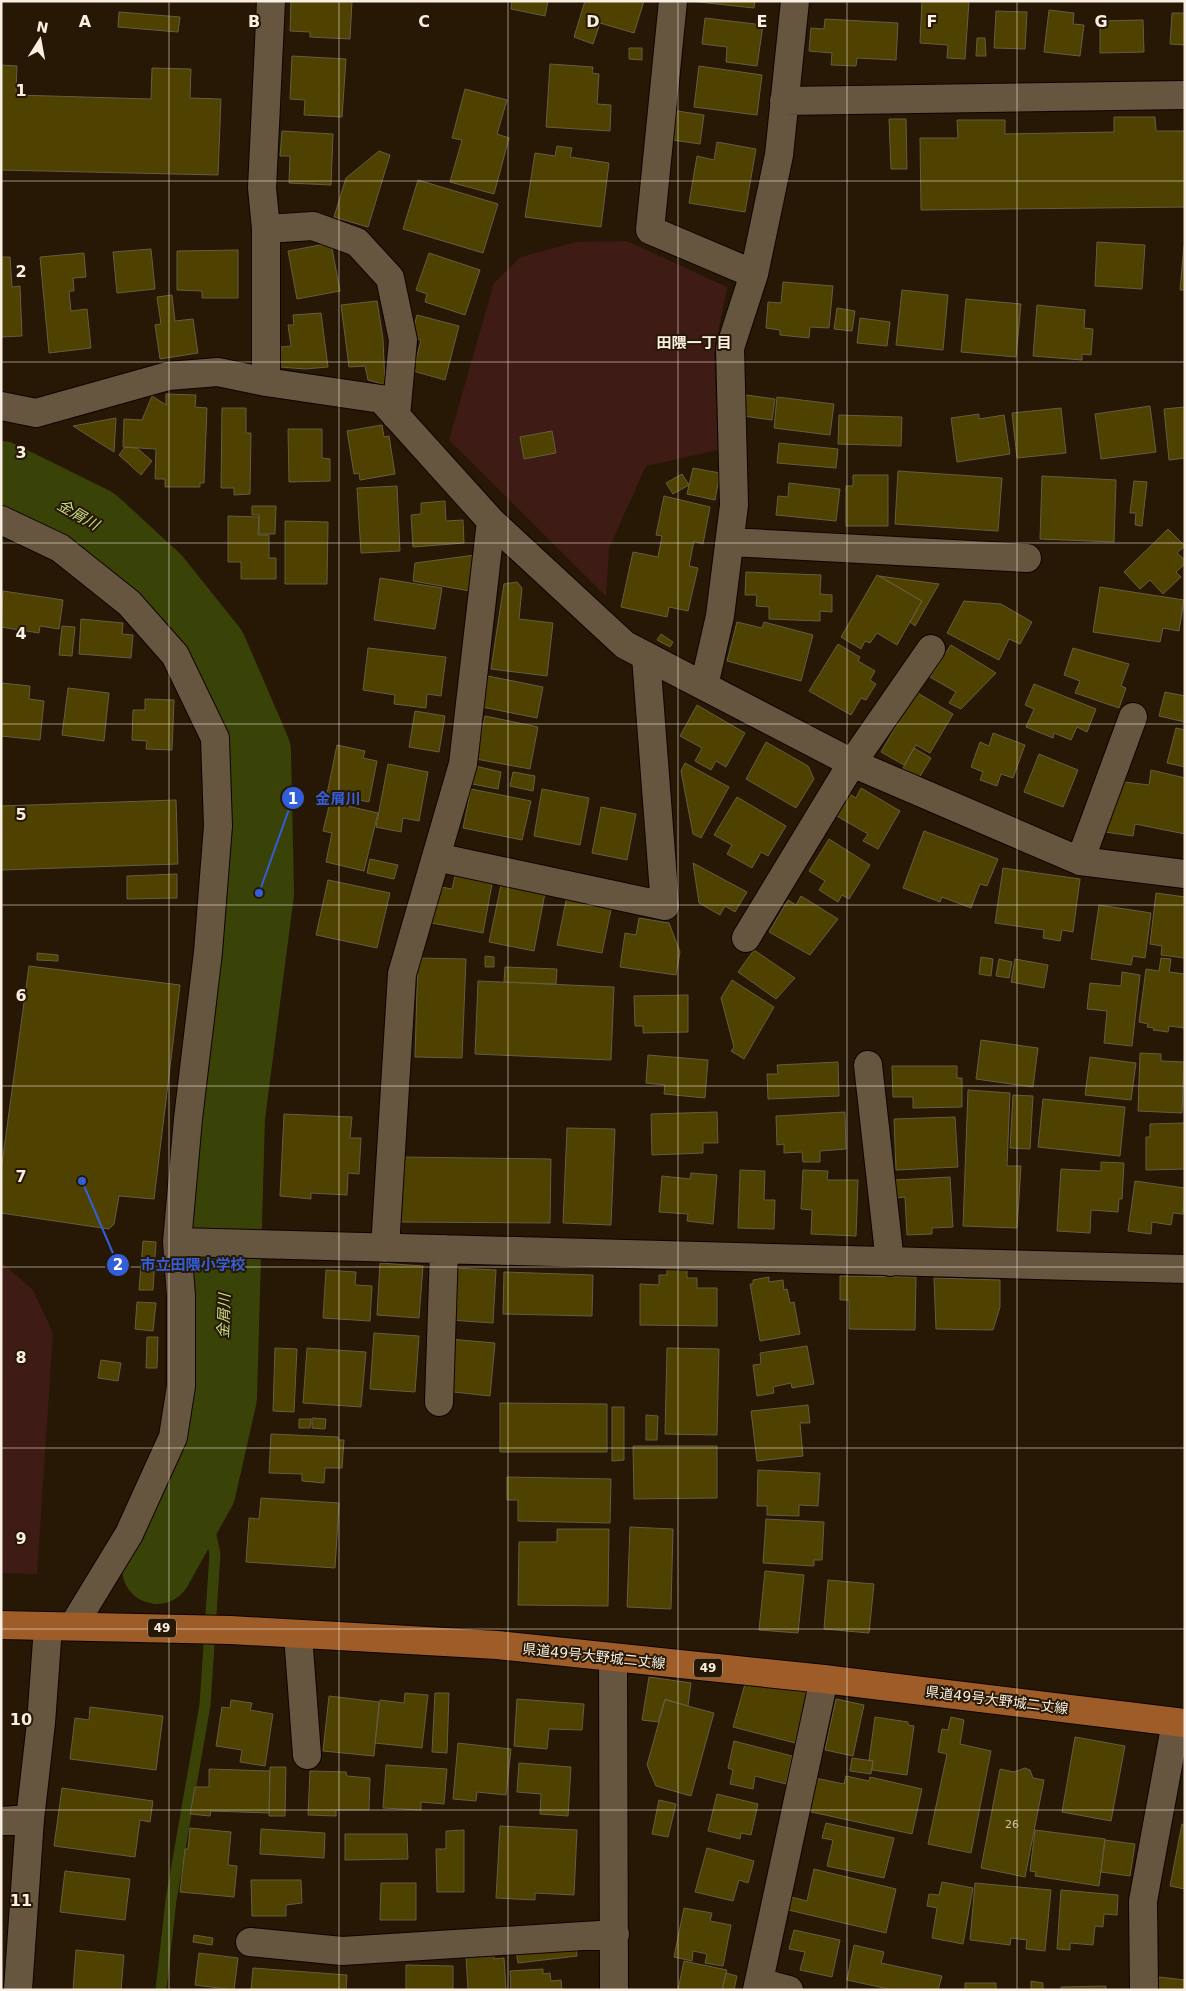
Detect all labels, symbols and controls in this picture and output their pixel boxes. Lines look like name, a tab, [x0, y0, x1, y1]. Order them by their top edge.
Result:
text: A	[79, 12, 92, 31]
text: B	[248, 12, 260, 31]
text: C	[418, 12, 430, 31]
text: D	[586, 12, 600, 31]
text: E	[757, 12, 767, 31]
text: F	[927, 12, 937, 31]
text: G	[1094, 12, 1108, 31]
north arrow	[15, 15, 65, 65]
text: N	[35, 18, 50, 36]
text: 1	[15, 81, 27, 100]
text: 2	[15, 262, 27, 281]
district label: 田隈一丁目	[656, 334, 732, 352]
text: 3	[15, 443, 27, 462]
water label: 金屑川	[54, 496, 104, 535]
text: 4	[15, 624, 27, 643]
callout: 金屑川	[281, 783, 371, 813]
text: 1	[288, 790, 298, 808]
text: 金屑川	[315, 790, 361, 808]
text: 5	[15, 805, 27, 824]
text: 6	[15, 986, 27, 1005]
text: 7	[15, 1167, 27, 1186]
callout: 市立田隈小学校	[106, 1250, 256, 1280]
text: 2	[113, 1256, 123, 1274]
text: 市立田隈小学校	[140, 1256, 246, 1274]
water label: 金屑川	[214, 1291, 234, 1339]
text: 8	[15, 1348, 27, 1367]
text: 9	[15, 1529, 27, 1548]
road number: 49	[148, 1619, 176, 1638]
street label: 県道49号大野城二丈線	[522, 1641, 666, 1671]
road number: 49	[694, 1659, 722, 1678]
street label: 県道49号大野城二丈線	[925, 1683, 1069, 1717]
text: 10	[10, 1710, 32, 1729]
house number: 26	[1005, 1818, 1019, 1831]
text: 11	[10, 1891, 32, 1910]

